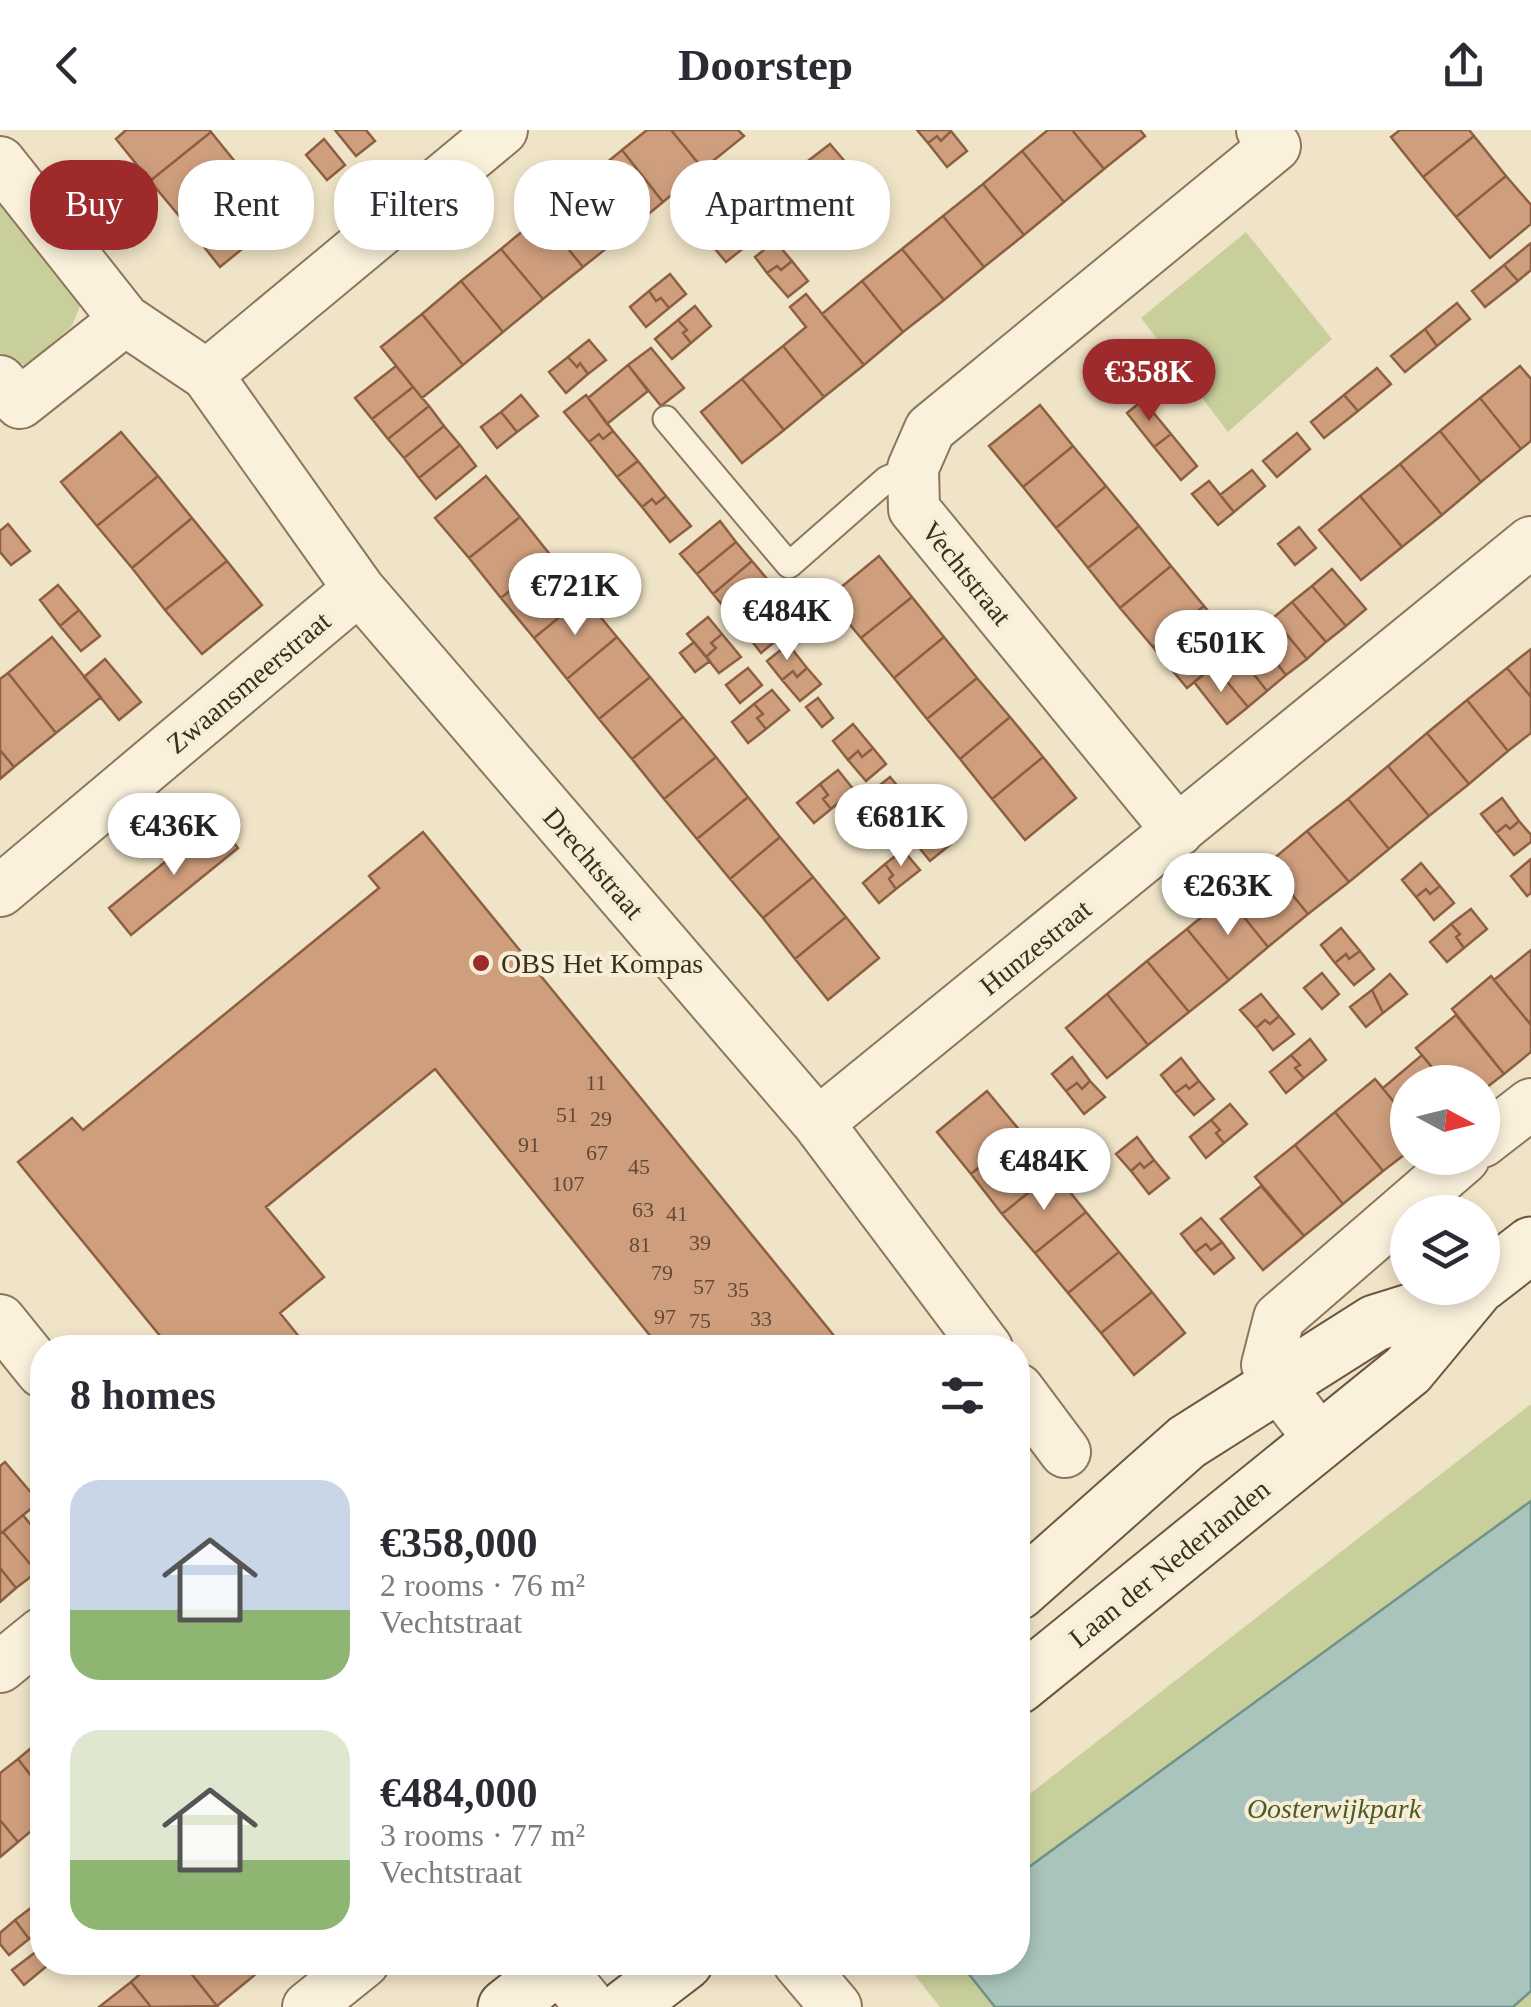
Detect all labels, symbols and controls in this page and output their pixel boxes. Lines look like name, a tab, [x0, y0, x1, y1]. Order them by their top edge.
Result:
icon: back	[40, 38, 95, 93]
icon: share	[1436, 38, 1491, 93]
text: Doorstep	[678, 40, 853, 90]
chip: Buy	[30, 160, 158, 250]
chip: Rent	[178, 160, 314, 250]
chip: Filters	[334, 160, 494, 250]
chip: New	[514, 160, 650, 250]
chip: Apartment	[670, 160, 890, 250]
pin: €358K	[1079, 339, 1219, 424]
text: €358K	[1105, 353, 1193, 389]
street label: Vechtstraat	[915, 515, 1018, 632]
pin: €721K	[505, 553, 645, 638]
text: €721K	[531, 567, 619, 603]
pin: €484K	[717, 578, 857, 663]
text: €484K	[743, 592, 831, 628]
street label: Zwaansmeerstraat	[160, 605, 336, 760]
pin: €501K	[1151, 610, 1291, 695]
text: €501K	[1177, 624, 1265, 660]
pin: €681K	[831, 784, 971, 869]
pin: €436K	[104, 793, 244, 878]
text: €681K	[857, 798, 945, 834]
street label: Drechtstraat	[537, 802, 650, 925]
text: €436K	[130, 807, 218, 843]
pin: €263K	[1158, 853, 1298, 938]
text: €263K	[1184, 867, 1272, 903]
street label: Hunzestraat	[974, 893, 1097, 1002]
place label: OBS Het Kompas	[501, 948, 703, 979]
marker: OBS Het Kompas	[470, 952, 492, 974]
north arrow	[1390, 1065, 1500, 1175]
map controls	[1390, 1065, 1500, 1305]
house number: 11	[585, 1070, 607, 1095]
house number: 51	[556, 1102, 578, 1127]
house number: 29	[590, 1106, 612, 1131]
pin: €484K	[974, 1128, 1114, 1213]
house number: 91	[518, 1132, 540, 1157]
house number: 67	[586, 1140, 608, 1165]
text: €484K	[1000, 1142, 1088, 1178]
house number: 45	[628, 1154, 650, 1179]
house number: 107	[552, 1171, 585, 1196]
button: layers	[1390, 1195, 1500, 1305]
house number: 63	[632, 1197, 654, 1222]
house number: 41	[666, 1201, 688, 1226]
house number: 39	[689, 1230, 711, 1255]
house number: 81	[629, 1232, 651, 1257]
house number: 79	[651, 1260, 673, 1285]
house number: 57	[693, 1274, 715, 1299]
house number: 35	[727, 1277, 749, 1302]
house number: 97	[654, 1304, 676, 1329]
house number: 33	[750, 1306, 772, 1331]
house number: 75	[689, 1308, 711, 1333]
icon: filters	[935, 1368, 990, 1423]
text: 8 homes	[70, 1372, 216, 1418]
street label: Laan der Nederlanden	[1063, 1473, 1276, 1654]
icon: home	[150, 1520, 270, 1640]
text: €358,000	[380, 1520, 538, 1566]
text: 2 rooms · 76 m²	[380, 1567, 585, 1603]
text: Vechtstraat	[380, 1604, 522, 1640]
icon: home	[150, 1770, 270, 1890]
text: €484,000	[380, 1770, 538, 1816]
park label: Oosterwijkpark	[1247, 1793, 1422, 1824]
text: 3 rooms · 77 m²	[380, 1817, 585, 1853]
text: Vechtstraat	[380, 1854, 522, 1890]

